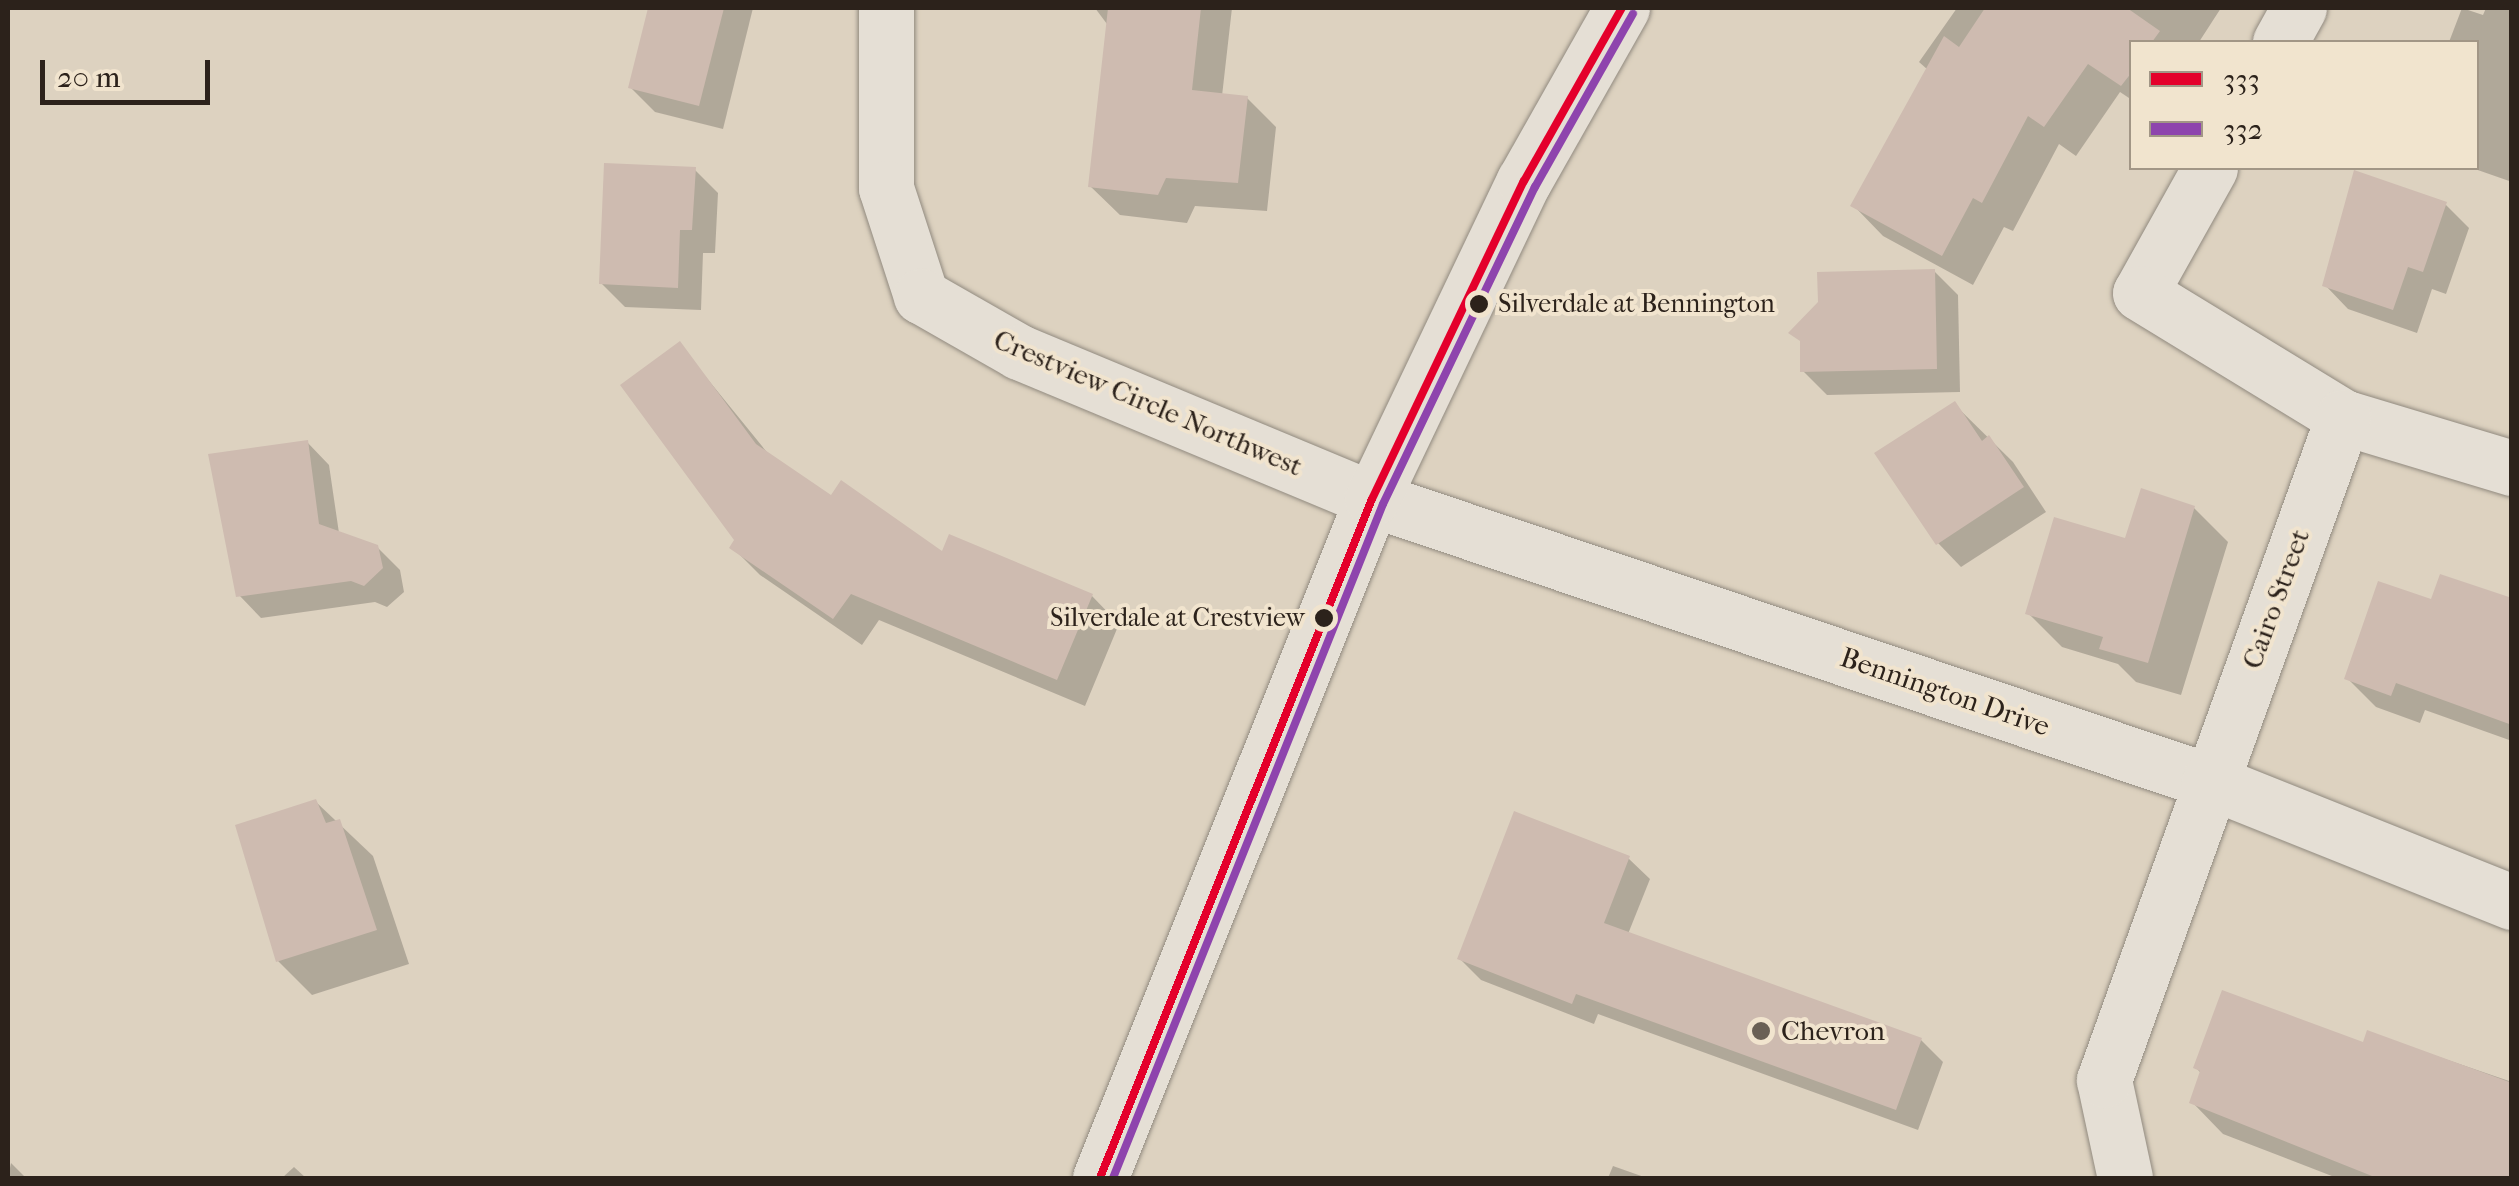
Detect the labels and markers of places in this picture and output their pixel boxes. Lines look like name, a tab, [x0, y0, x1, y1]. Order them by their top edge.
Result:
place label: Silverdale at Bennington	[1498, 288, 1775, 320]
marker: Silverdale at Bennington	[1469, 294, 1489, 314]
place label: Silverdale at Crestview	[1050, 602, 1305, 634]
marker: Silverdale at Crestview	[1314, 608, 1334, 628]
place label: Chevron	[1781, 1014, 1885, 1048]
marker: Chevron	[1750, 1020, 1772, 1042]

